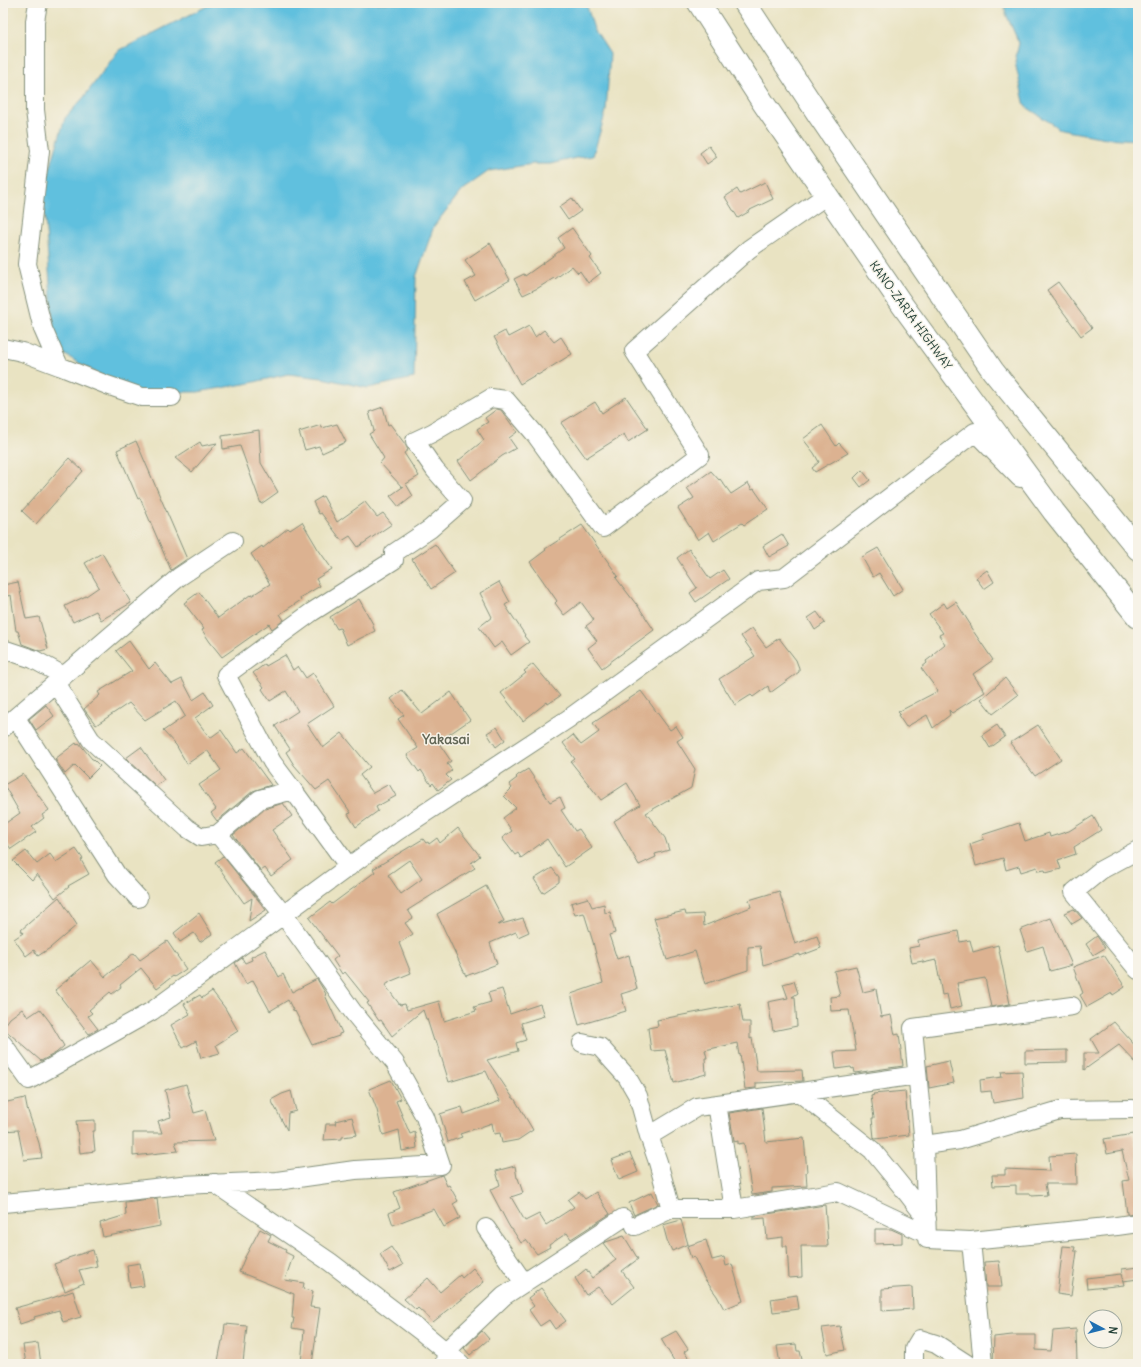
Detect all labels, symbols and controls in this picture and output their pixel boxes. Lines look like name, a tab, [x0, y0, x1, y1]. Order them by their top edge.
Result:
street label: KANO-ZARIA HIGHWAY	[866, 258, 956, 373]
district label: Yakasai	[421, 730, 470, 748]
north arrow	[1083, 1309, 1123, 1349]
text: N	[1106, 1326, 1120, 1335]

